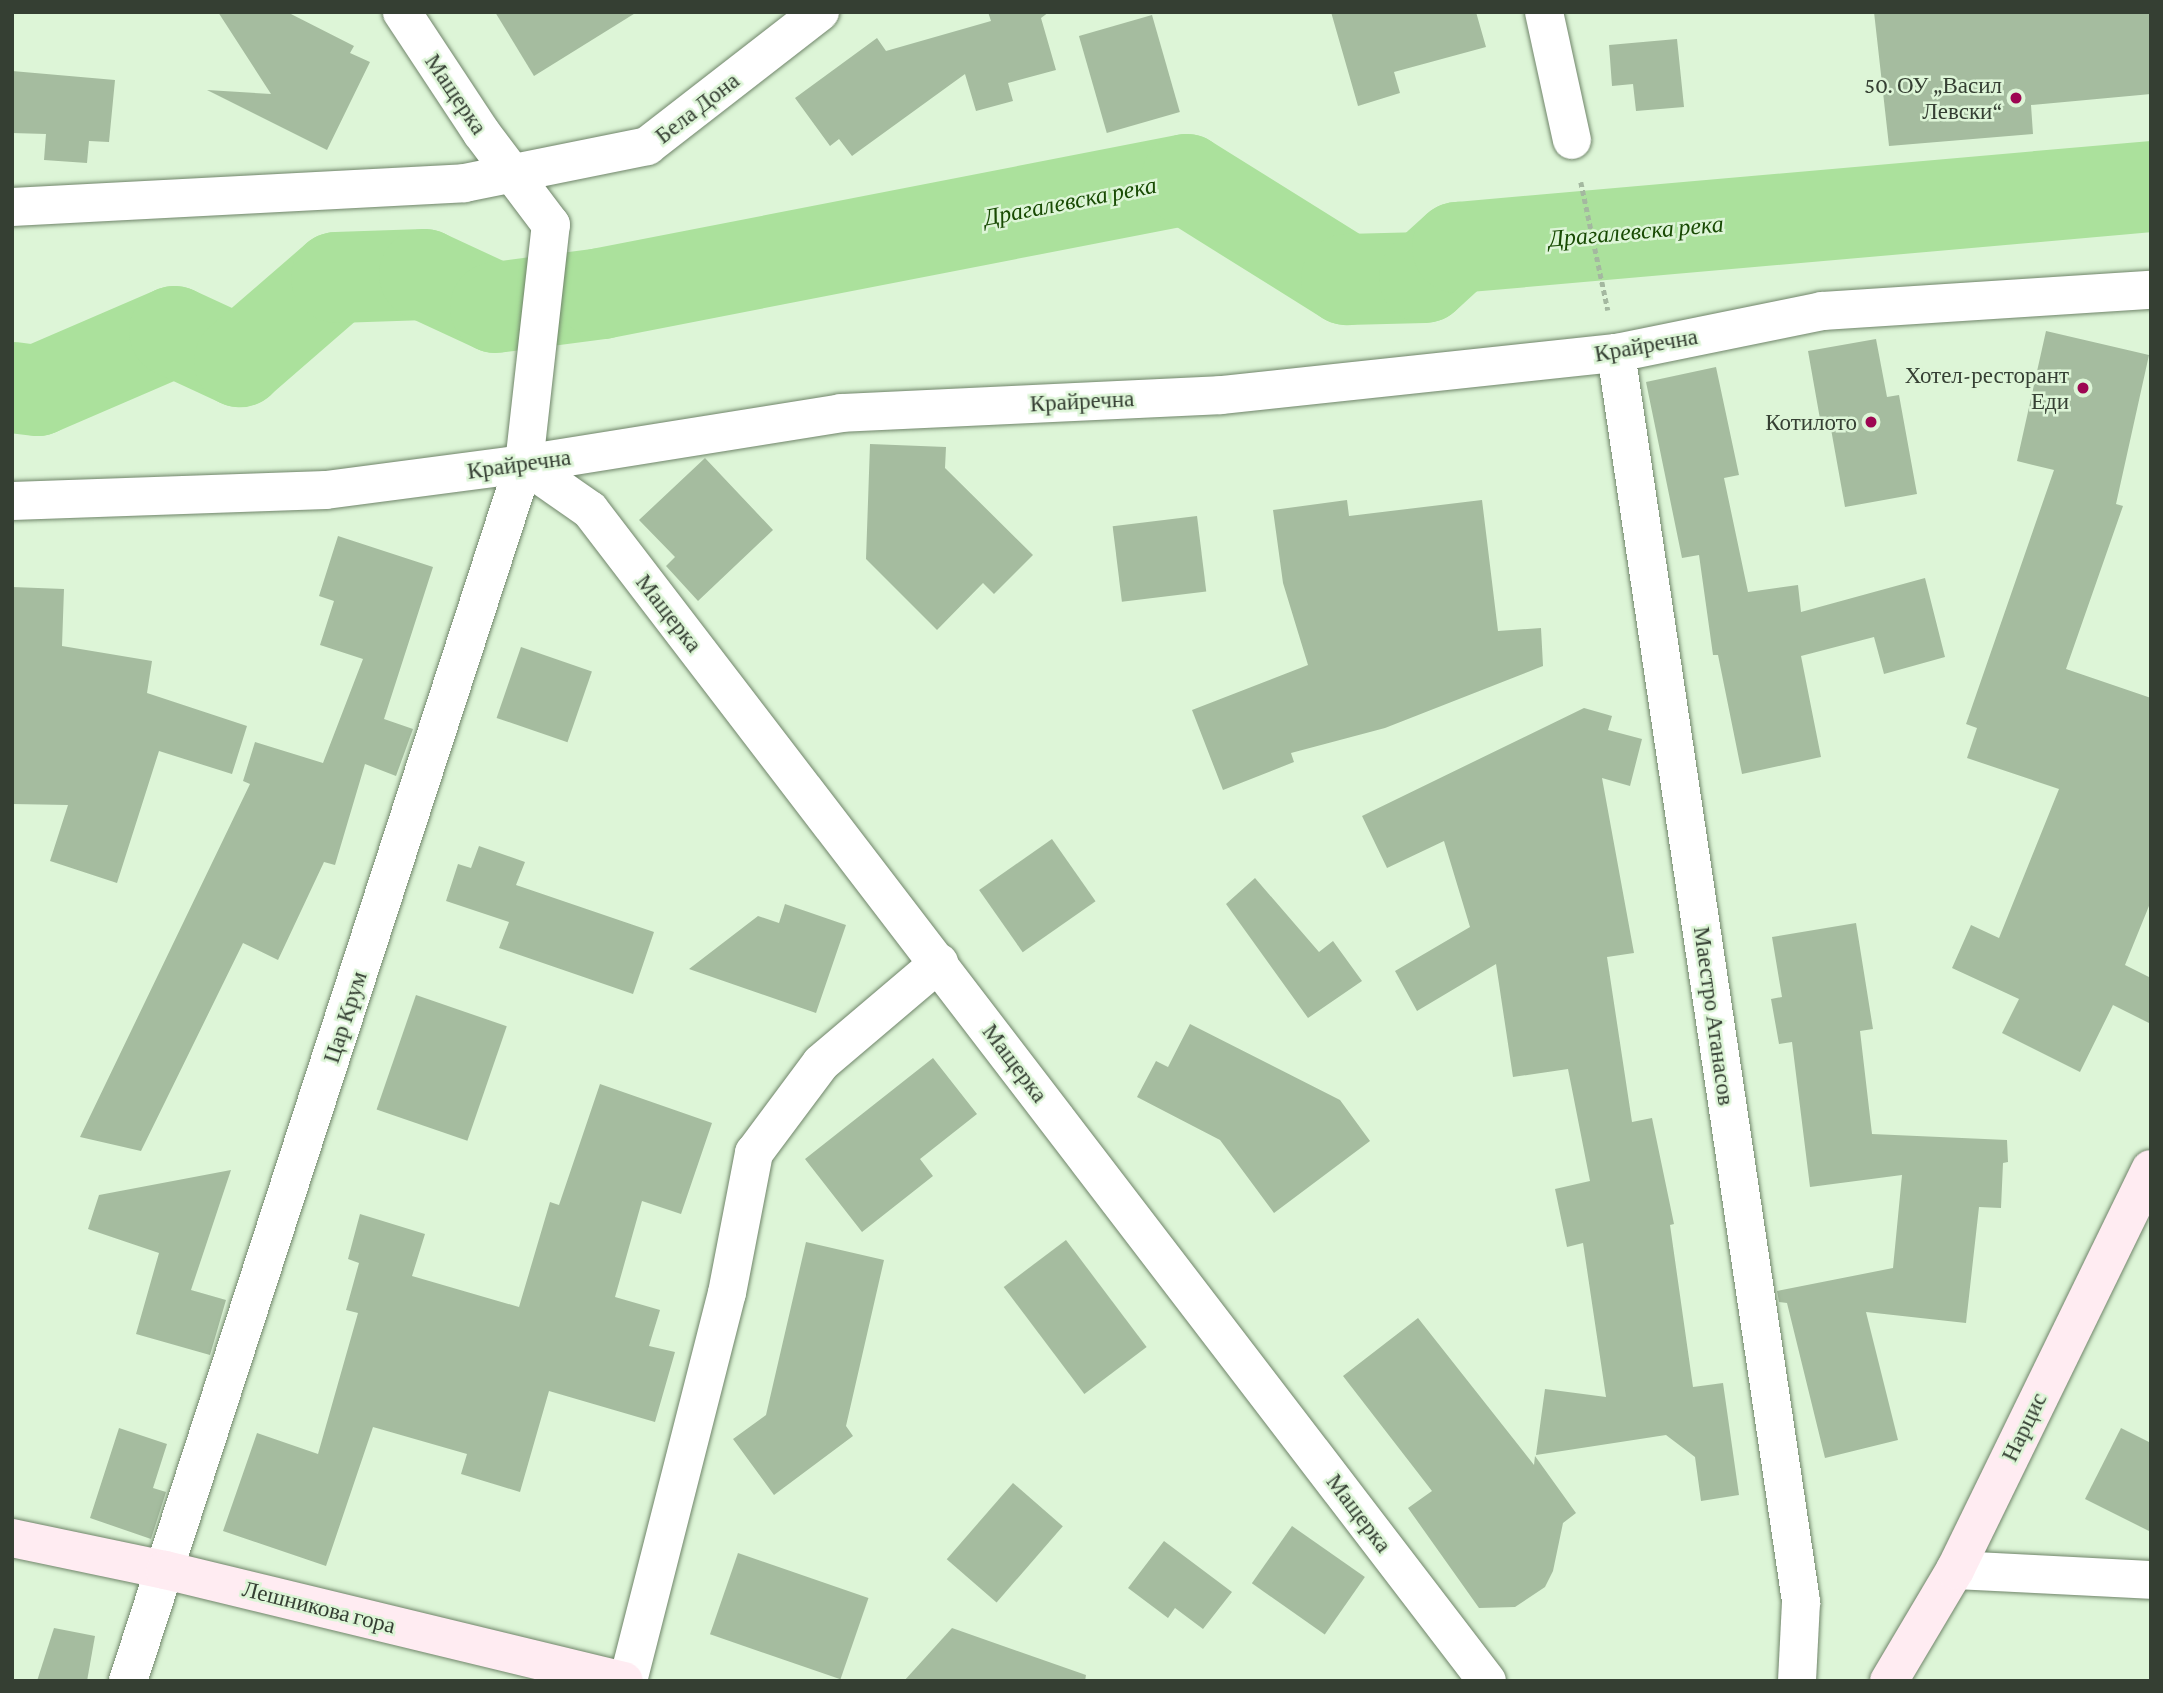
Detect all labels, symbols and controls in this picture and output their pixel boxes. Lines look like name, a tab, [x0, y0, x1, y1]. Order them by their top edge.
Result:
street label: Мащерка	[419, 49, 493, 139]
street label: Бела Дона	[649, 67, 745, 149]
place label: 50. ОУ „Васил Левски“	[1864, 71, 2002, 125]
marker: 50. ОУ „Васил Левски“	[2008, 90, 2024, 106]
water label: Драгалевска река	[981, 170, 1159, 232]
water label: Драгалевска река	[1547, 209, 1725, 253]
street label: Крайречна	[1592, 322, 1700, 368]
place label: Хотел-ресторант Еди	[1905, 361, 2069, 415]
marker: Хотел-ресторант Еди	[2075, 380, 2091, 396]
street label: Крайречна	[1029, 384, 1135, 418]
place label: Котилото	[1765, 408, 1857, 436]
marker: Котилото	[1863, 414, 1879, 430]
street label: Крайречна	[465, 443, 573, 485]
street label: Мащерка	[630, 569, 708, 657]
street label: Маестро Атанасов	[1688, 925, 1740, 1107]
street label: Цар Крум	[317, 968, 373, 1066]
street label: Мащерка	[977, 1018, 1053, 1108]
street label: Нарцис	[1996, 1388, 2052, 1466]
street label: Мащерка	[1321, 1468, 1397, 1558]
street label: Лешникова гора	[240, 1575, 398, 1639]

